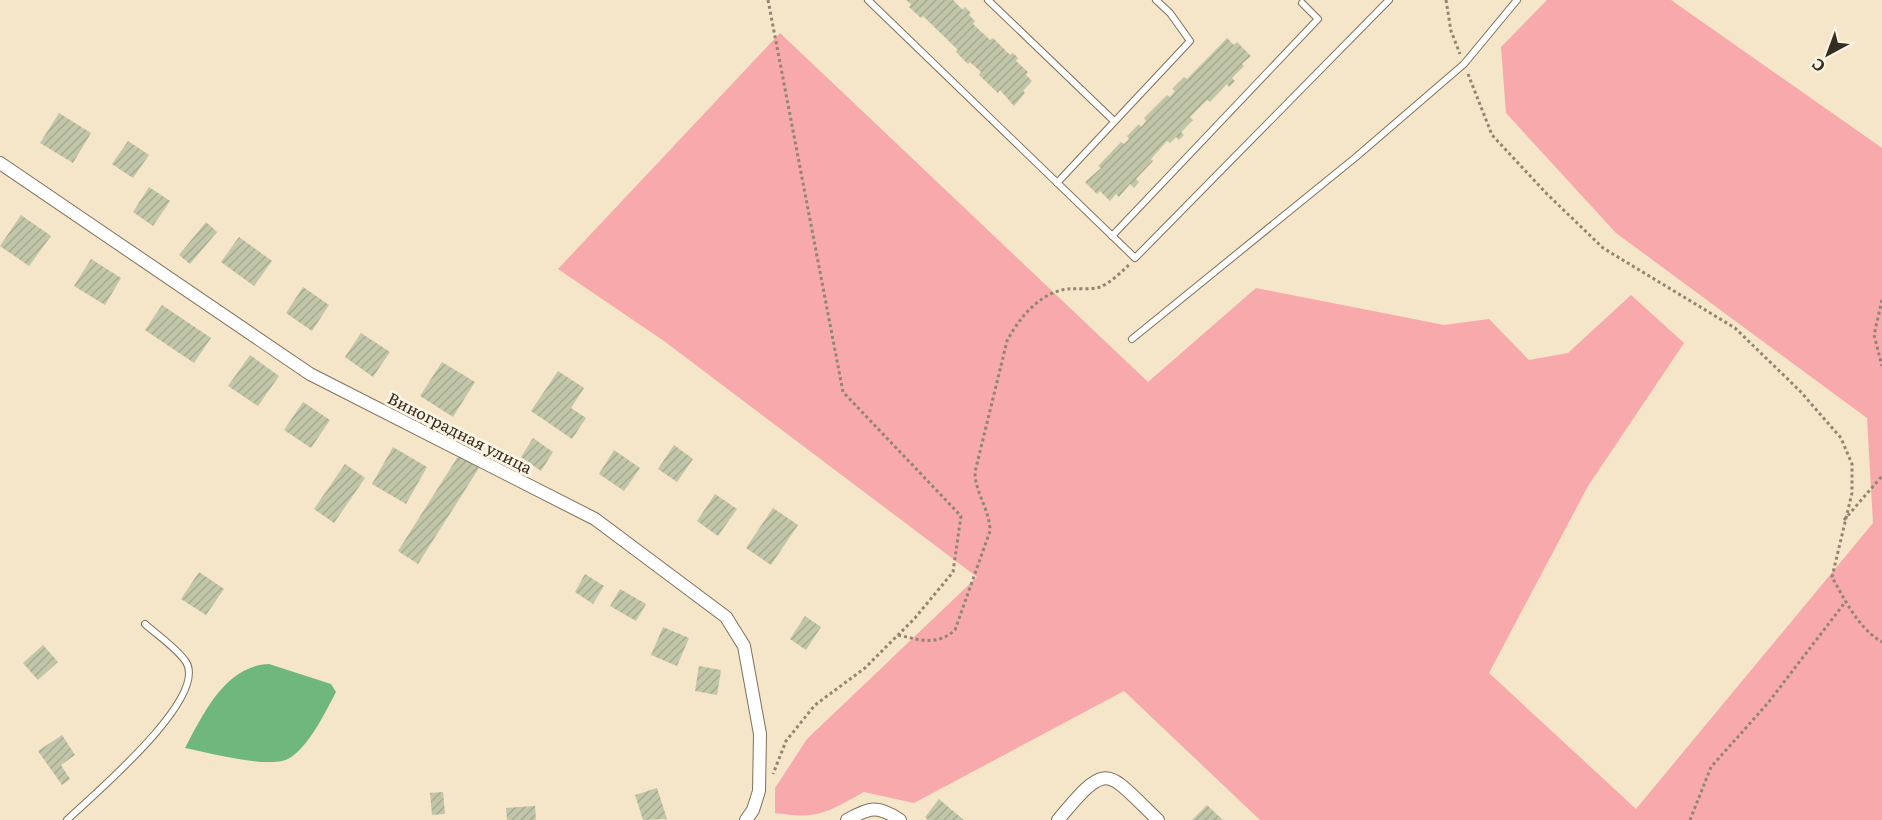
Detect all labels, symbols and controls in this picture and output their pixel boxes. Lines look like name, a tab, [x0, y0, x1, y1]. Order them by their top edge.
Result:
north arrow	[1798, 24, 1858, 84]
text: С	[1805, 53, 1830, 79]
street label: Виноградная улица	[384, 385, 537, 479]

